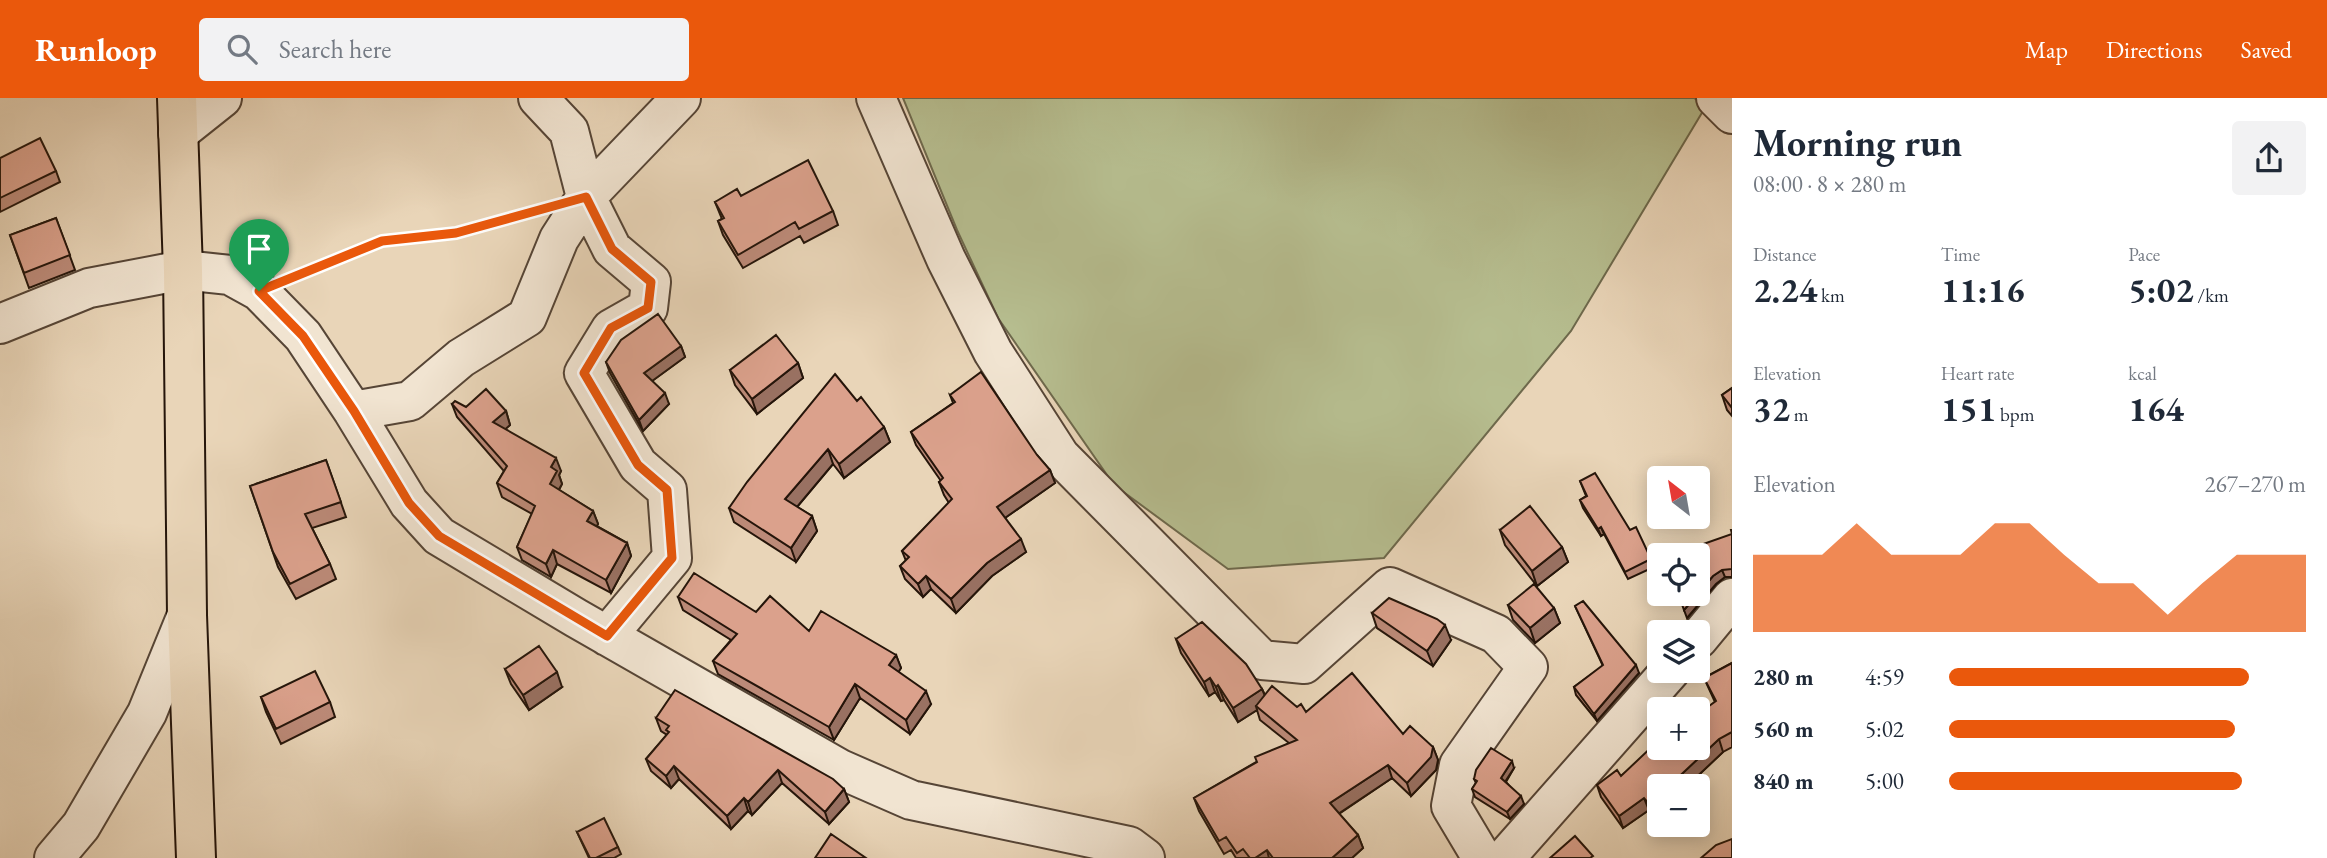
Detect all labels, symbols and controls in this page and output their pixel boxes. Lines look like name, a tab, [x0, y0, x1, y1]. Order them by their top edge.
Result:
search box	[199, 18, 689, 81]
text: Runloop	[35, 28, 157, 71]
icon: search	[223, 30, 261, 68]
text: Search here	[279, 32, 391, 66]
text: Map	[2025, 34, 2068, 65]
text: Directions	[2106, 34, 2203, 65]
text: Saved	[2241, 34, 2292, 65]
text: Morning run	[1753, 118, 1962, 167]
button: share	[2232, 121, 2306, 195]
text: 08:00 · 8 × 280 m	[1753, 169, 1906, 199]
pin	[229, 219, 289, 291]
icon: arrive	[240, 230, 278, 268]
text: Distance	[1753, 242, 1816, 267]
text: Time	[1941, 242, 1980, 267]
text: Pace	[2128, 242, 2160, 267]
text: 2.24	[1753, 267, 1817, 312]
text: 11:16	[1941, 267, 2025, 312]
text: 5:02	[2128, 267, 2194, 312]
text: km	[1817, 283, 1845, 308]
text: /km	[2194, 283, 2229, 308]
text: Elevation	[1753, 361, 1821, 386]
text: Heart rate	[1941, 361, 2014, 386]
text: kcal	[2128, 361, 2157, 386]
text: 32	[1753, 386, 1790, 431]
text: 151	[1941, 386, 1996, 431]
text: 164	[2128, 386, 2184, 431]
text: m	[1790, 402, 1809, 427]
text: bpm	[1996, 402, 2034, 427]
north arrow	[1647, 466, 1710, 528]
map controls	[1647, 466, 1710, 837]
text: Elevation	[1753, 469, 1836, 499]
text: 267–270 m	[2205, 469, 2306, 499]
button: locate	[1647, 543, 1710, 606]
button: layers	[1647, 620, 1710, 683]
text: 280 m	[1753, 662, 1814, 692]
text: 4:59	[1865, 662, 1904, 692]
button: +	[1647, 697, 1710, 760]
text: 560 m	[1753, 714, 1814, 744]
text: 5:02	[1865, 714, 1904, 744]
text: 840 m	[1753, 766, 1814, 796]
text: 5:00	[1865, 766, 1904, 796]
button: −	[1647, 774, 1710, 837]

